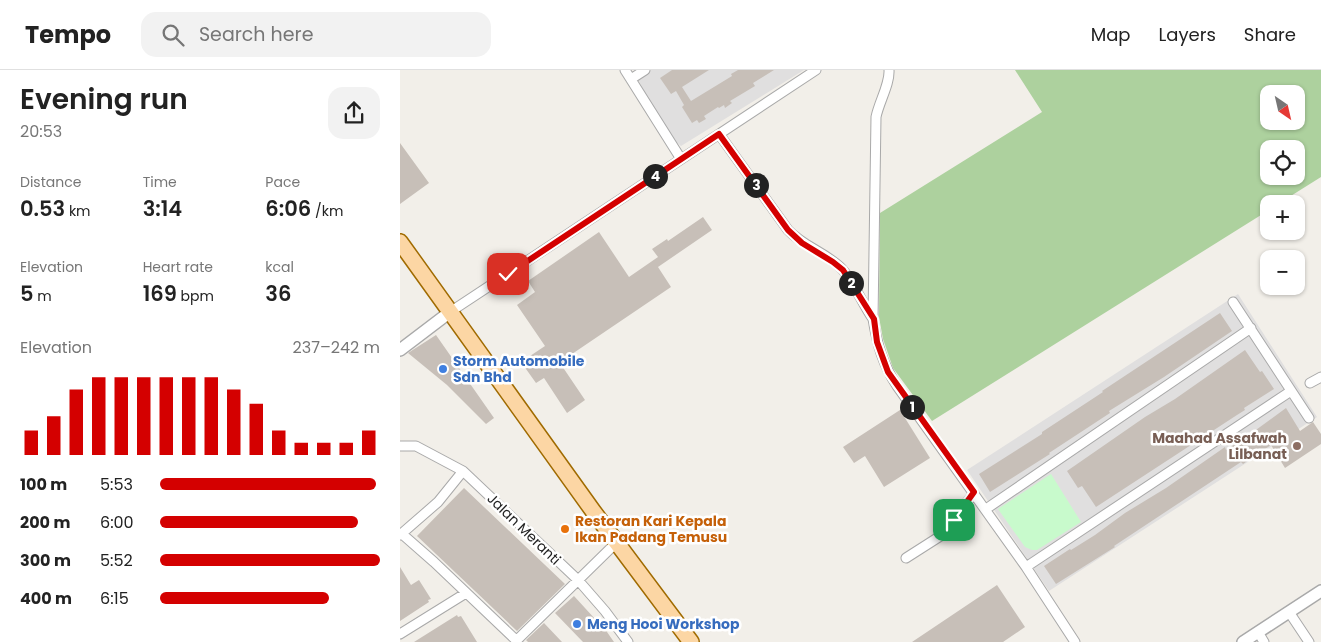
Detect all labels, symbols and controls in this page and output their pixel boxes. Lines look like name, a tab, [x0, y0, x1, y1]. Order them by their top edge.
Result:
search box	[141, 12, 491, 57]
text: Tempo	[25, 18, 111, 51]
icon: search	[159, 21, 187, 49]
text: Search here	[199, 21, 313, 48]
text: Map	[1091, 22, 1131, 47]
text: Layers	[1159, 22, 1216, 47]
text: Share	[1244, 22, 1296, 47]
text: Evening run	[20, 80, 188, 119]
north arrow	[1260, 85, 1305, 130]
map controls	[1260, 85, 1305, 295]
button: share	[328, 87, 380, 139]
text: 20:53	[20, 120, 62, 143]
button: locate	[1260, 140, 1305, 185]
pin: 4	[642, 164, 668, 188]
text: 4	[651, 166, 660, 186]
text: Distance	[20, 172, 81, 192]
text: Time	[143, 172, 177, 192]
text: Pace	[265, 172, 300, 192]
pin: 3	[744, 172, 768, 198]
text: 3	[752, 175, 761, 195]
text: 0.53	[20, 194, 65, 223]
text: 3:14	[143, 194, 182, 223]
text: 6:06	[265, 194, 311, 223]
button: +	[1260, 195, 1305, 240]
text: km	[65, 201, 91, 221]
text: /km	[311, 201, 343, 221]
button: −	[1260, 250, 1305, 295]
pin	[487, 253, 529, 295]
text: Elevation	[20, 257, 83, 277]
text: Heart rate	[143, 257, 213, 277]
text: kcal	[265, 257, 294, 277]
icon: check	[494, 260, 522, 288]
pin: 2	[838, 270, 864, 296]
text: 2	[848, 273, 856, 293]
text: 5	[20, 279, 34, 308]
text: 169	[143, 279, 177, 308]
text: 36	[265, 279, 291, 308]
text: m	[34, 286, 52, 306]
text: bpm	[177, 286, 214, 306]
text: Elevation	[20, 336, 92, 359]
text: 237–242 m	[293, 336, 380, 359]
place label: Storm Automobile Sdn Bhd	[453, 351, 585, 387]
marker: Storm Automobile Sdn Bhd	[437, 363, 449, 375]
pin: 1	[900, 394, 924, 420]
text: 1	[910, 397, 915, 417]
place label: Maahad Assafwah Lilbanat	[1152, 428, 1287, 464]
marker: Maahad Assafwah Lilbanat	[1291, 440, 1303, 452]
text: 100 m	[20, 473, 67, 496]
text: 5:53	[100, 473, 133, 496]
street label: Jalan Meranti	[483, 489, 565, 569]
pin	[933, 499, 975, 541]
icon: arrive	[940, 506, 968, 534]
text: 200 m	[20, 511, 70, 534]
text: 6:00	[100, 511, 134, 534]
place label: Restoran Kari Kepala Ikan Padang Temusu	[575, 511, 727, 547]
marker: Restoran Kari Kepala Ikan Padang Temusu	[559, 523, 571, 535]
text: 300 m	[20, 549, 71, 572]
text: 5:52	[100, 549, 133, 572]
text: 400 m	[20, 587, 72, 610]
text: 6:15	[100, 587, 129, 610]
place label: Meng Hooi Workshop	[587, 614, 740, 634]
marker: Meng Hooi Workshop	[571, 618, 583, 630]

